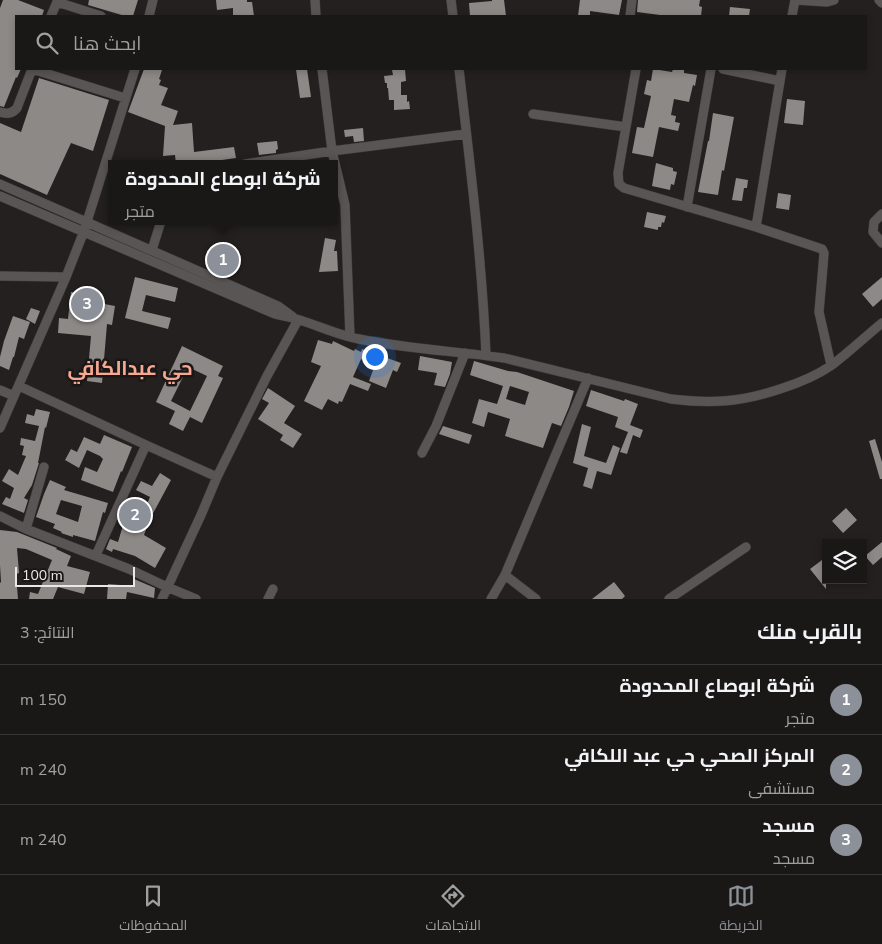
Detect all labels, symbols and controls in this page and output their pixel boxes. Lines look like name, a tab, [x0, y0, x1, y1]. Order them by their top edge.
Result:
search box	[15, 15, 867, 70]
icon: search	[33, 29, 61, 57]
text: ابحث هنا	[73, 31, 141, 57]
popup	[108, 160, 338, 225]
text: شركة ابوصاع المحدودة	[125, 166, 321, 192]
text: متجر	[125, 201, 155, 223]
pin: 1	[207, 241, 239, 279]
pin: 3	[71, 285, 103, 323]
your location	[362, 344, 388, 370]
district label: حي عبدالكافي	[67, 355, 193, 384]
pin: 2	[119, 496, 151, 534]
map controls	[822, 539, 867, 584]
button: layers	[822, 539, 867, 584]
scale bar	[15, 564, 135, 587]
text: 100 m	[22, 566, 63, 585]
text: بالقرب منك	[757, 618, 862, 646]
text: النتائج: 3	[20, 622, 75, 644]
text: شركة ابوصاع المحدودة	[620, 673, 815, 699]
text: 150 m	[20, 689, 67, 711]
text: 1	[841, 689, 851, 711]
text: متجر	[786, 708, 815, 730]
text: المركز الصحي حي عبد اللكافي	[564, 743, 815, 769]
text: 240 m	[20, 759, 67, 781]
text: 2	[841, 759, 851, 781]
text: مستشفى	[748, 778, 815, 800]
text: مسجد	[762, 813, 815, 839]
text: 240 m	[20, 829, 67, 851]
text: 3	[841, 829, 851, 851]
text: مسجد	[773, 848, 815, 870]
tab: المحفوظات	[119, 882, 187, 938]
tab: الاتجاهات	[426, 882, 481, 938]
tab: الخريطة	[719, 882, 763, 938]

